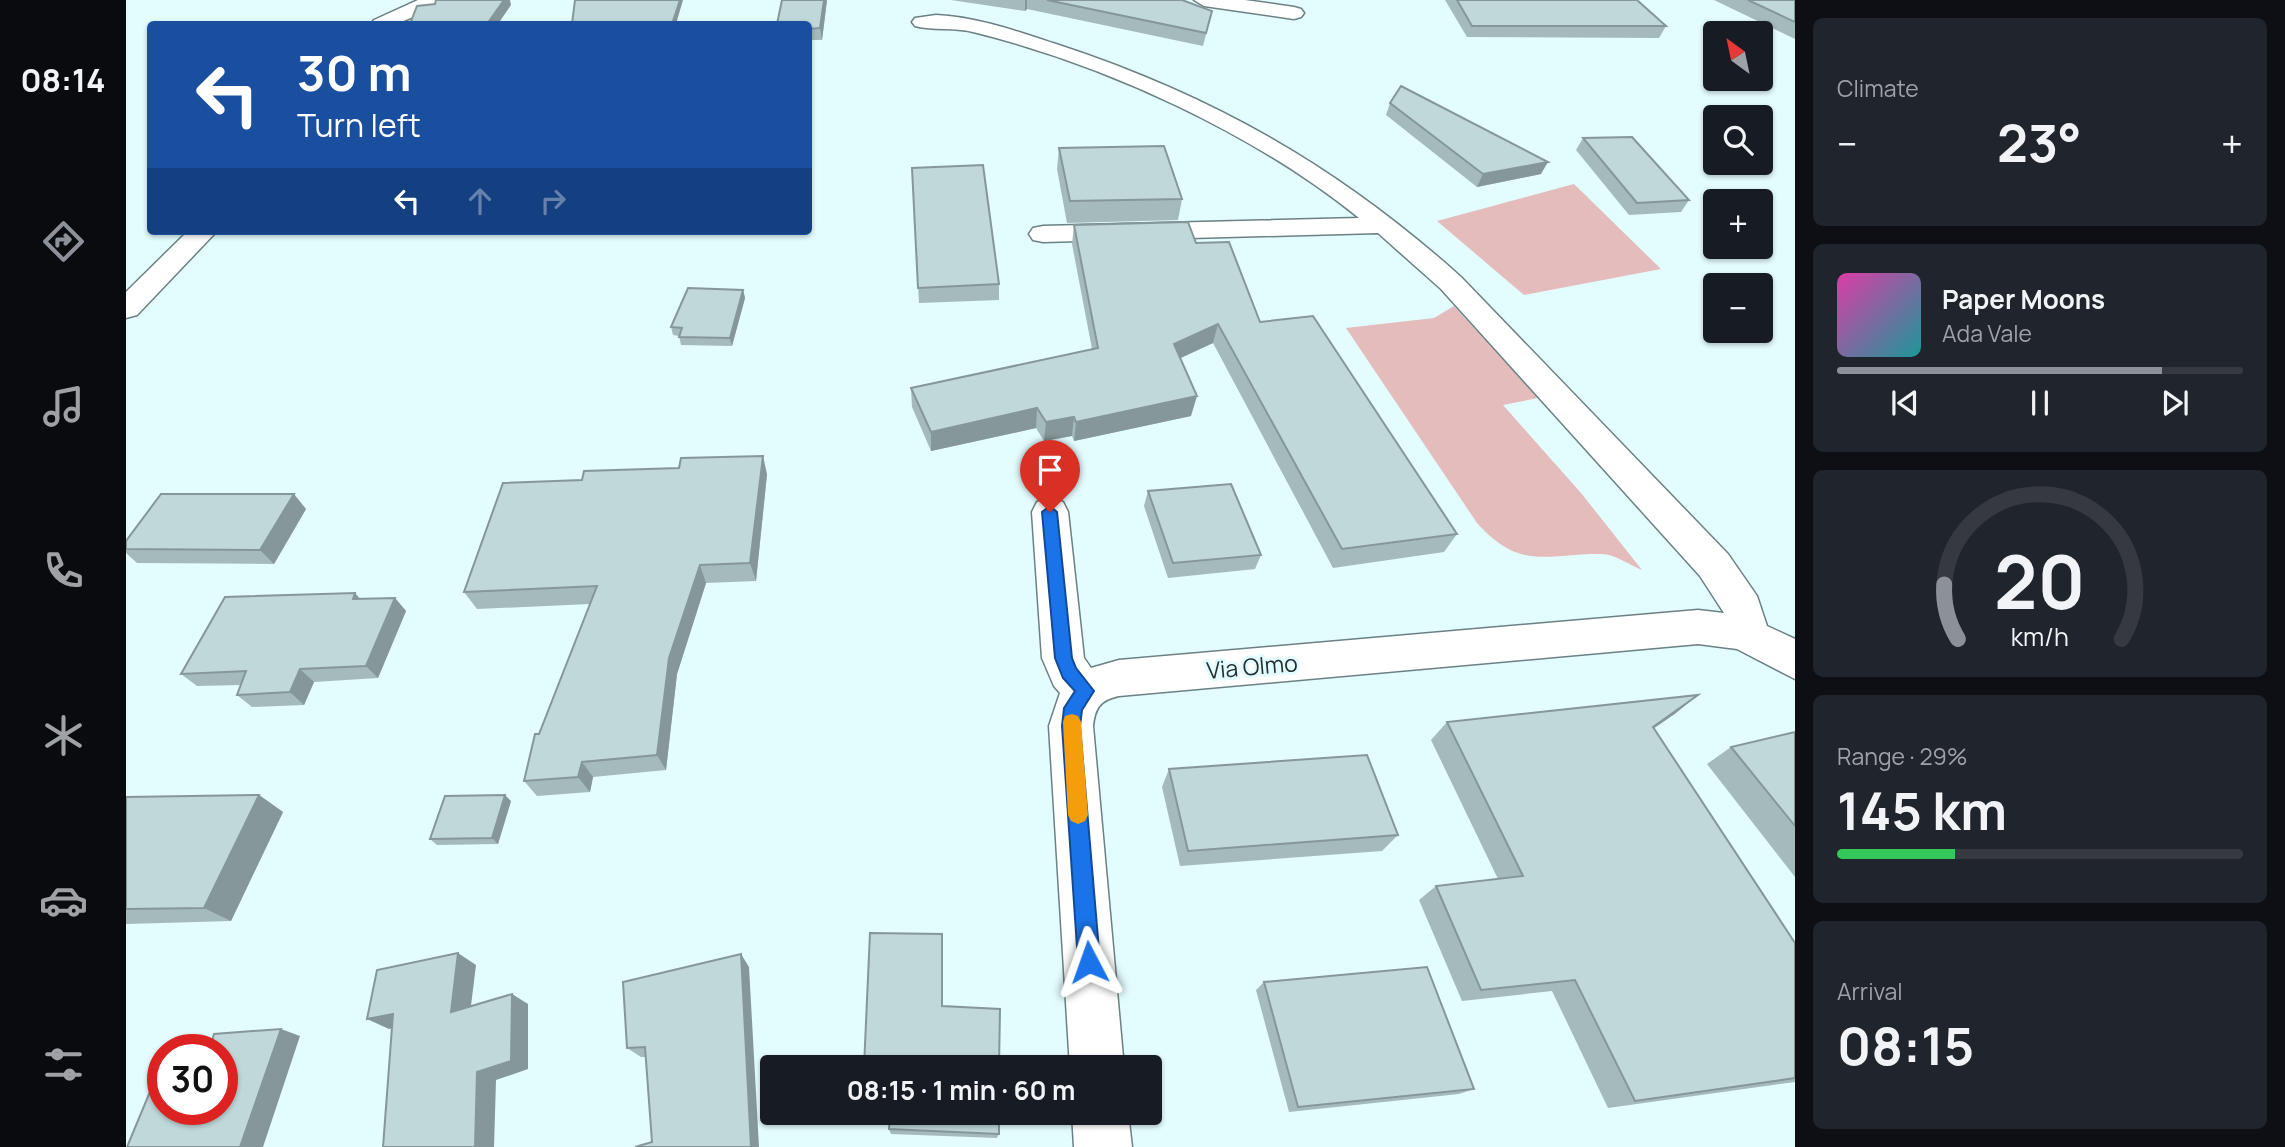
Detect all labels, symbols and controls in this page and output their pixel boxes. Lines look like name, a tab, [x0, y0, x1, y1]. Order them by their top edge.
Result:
north arrow	[1703, 21, 1773, 91]
map controls	[1703, 21, 1773, 343]
text: 30 m	[297, 39, 412, 106]
icon: left	[182, 49, 273, 140]
text: 08:14	[20, 58, 106, 102]
text: Climate	[1837, 72, 1919, 104]
text: Turn left	[297, 103, 421, 147]
button: search	[1703, 105, 1773, 175]
text: 23°	[1997, 107, 2082, 178]
text: −	[1837, 117, 1858, 169]
text: +	[2221, 117, 2243, 169]
icon: left	[388, 182, 426, 220]
icon: ahead	[461, 182, 499, 220]
icon: right	[534, 182, 572, 220]
button: +	[1703, 189, 1773, 259]
icon: directions	[39, 217, 88, 266]
button: −	[1703, 273, 1773, 343]
text: Paper Moons	[1942, 281, 2105, 317]
text: Ada Vale	[1942, 317, 2032, 349]
icon: music	[39, 382, 88, 431]
icon: previous	[1886, 384, 1924, 422]
icon: pause	[2021, 384, 2059, 422]
icon: next	[2156, 384, 2194, 422]
pin	[1020, 440, 1080, 512]
icon: arrive	[1031, 451, 1069, 489]
text: 20	[1994, 532, 2086, 632]
icon: phone	[39, 546, 88, 595]
text: km/h	[2011, 619, 2069, 654]
street label: Via Olmo	[1205, 646, 1299, 686]
icon: climate	[39, 711, 88, 760]
text: Range · 29%	[1837, 740, 1968, 772]
text: 145 km	[1837, 775, 2007, 846]
icon: car	[39, 876, 88, 925]
position arrow	[1052, 925, 1126, 999]
text: Arrival	[1837, 975, 1903, 1007]
text: 08:15	[1837, 1010, 1974, 1081]
speed limit sign: 30	[147, 1034, 238, 1125]
icon: filters	[39, 1040, 88, 1089]
text: 08:15 · 1 min · 60 m	[847, 1072, 1075, 1108]

